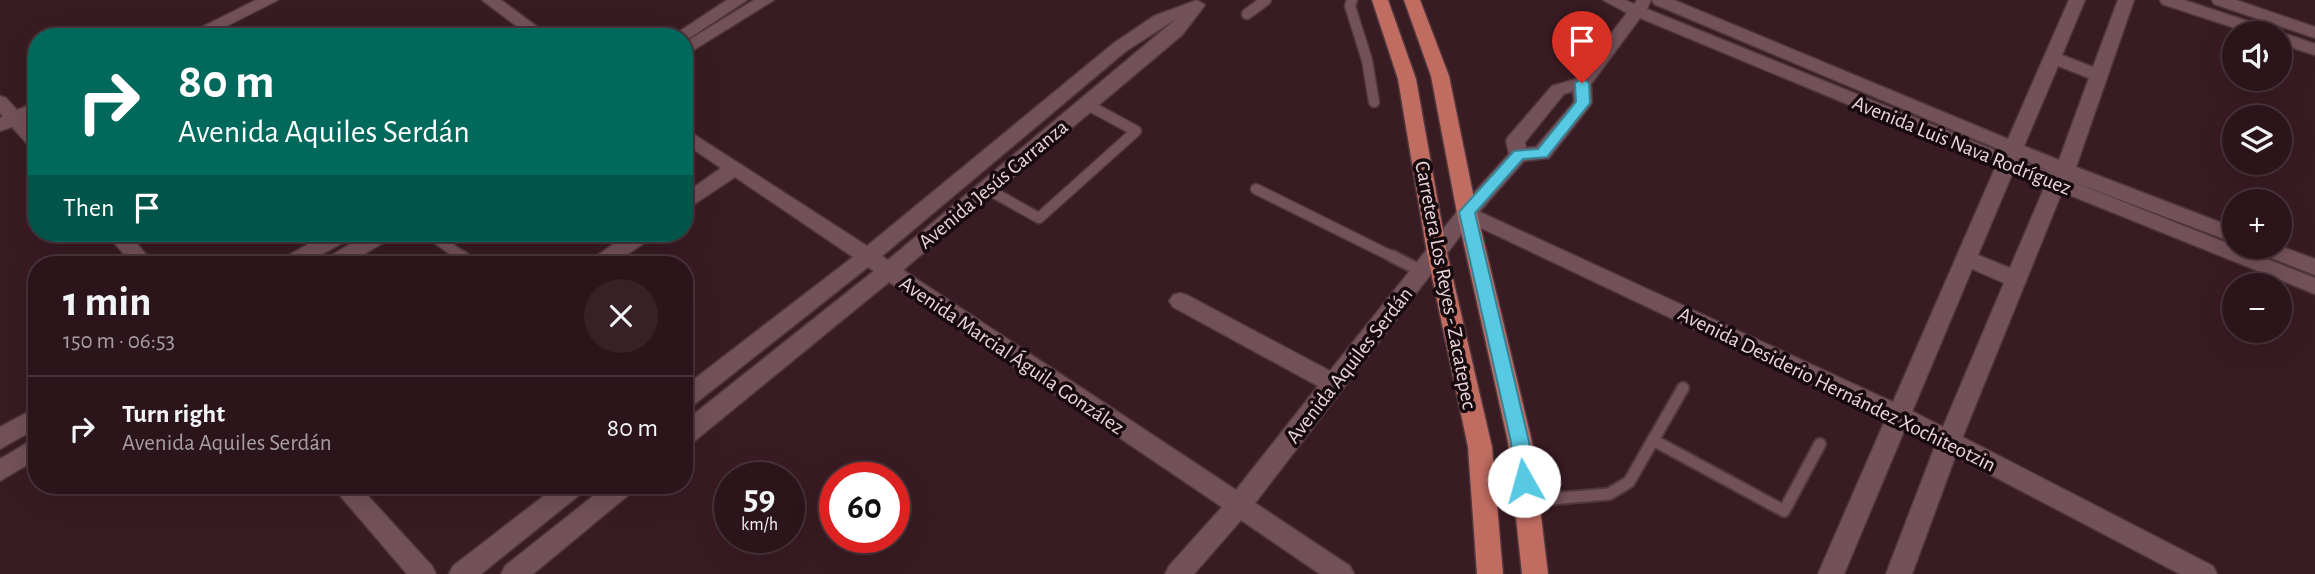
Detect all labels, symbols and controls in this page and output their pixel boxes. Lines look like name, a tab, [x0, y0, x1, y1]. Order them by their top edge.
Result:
pin	[1552, 11, 1612, 83]
map controls	[2222, 21, 2292, 343]
button: sound	[2222, 21, 2292, 91]
icon: arrive	[1563, 22, 1601, 60]
icon: right	[63, 56, 154, 147]
text: 80 m	[178, 58, 275, 107]
street label: Avenida Luis Nava Rodríguez	[1849, 92, 2074, 199]
button: layers	[2222, 105, 2292, 175]
text: Avenida Aquiles Serdán	[178, 116, 470, 148]
street label: Avenida Jesús Carranza	[915, 116, 1072, 253]
street label: Carretera Los Reyes - Zacatepec	[1411, 159, 1480, 411]
icon: arrive	[128, 189, 166, 227]
button: +	[2222, 189, 2292, 259]
text: Then	[63, 195, 114, 221]
street label: Avenida Marcial Águila González	[896, 271, 1129, 438]
button: −	[2222, 273, 2292, 343]
button: close	[584, 279, 658, 353]
text: 1 min	[63, 281, 152, 323]
street label: Avenida Aquiles Serdán	[1282, 283, 1417, 447]
street label: Avenida Desiderio Hernández Xochiteotzin	[1675, 303, 1999, 476]
text: 150 m · 06:53	[63, 330, 175, 353]
text: Turn right	[122, 401, 225, 427]
icon: right	[63, 410, 101, 448]
text: 80 m	[607, 415, 658, 441]
text: Avenida Aquiles Serdán	[122, 432, 332, 455]
position arrow	[1487, 444, 1561, 518]
speed limit sign: 60	[819, 462, 910, 553]
text: 59	[743, 481, 776, 516]
text: km/h	[741, 516, 778, 534]

